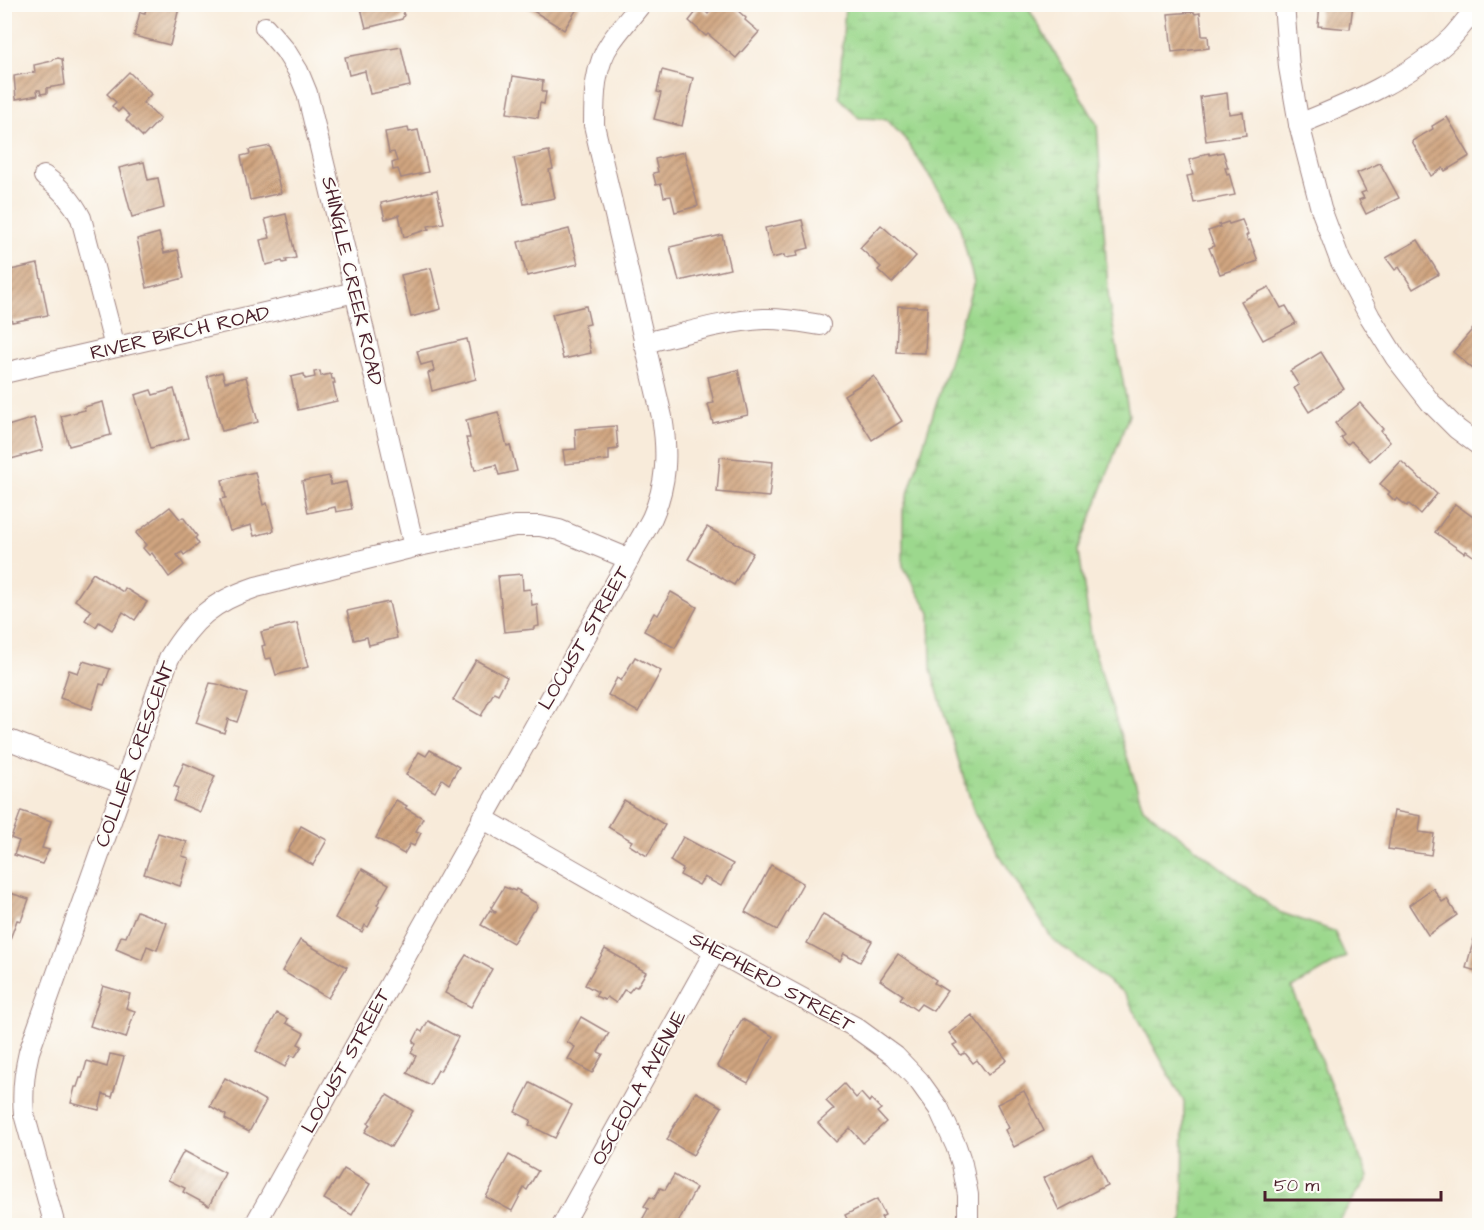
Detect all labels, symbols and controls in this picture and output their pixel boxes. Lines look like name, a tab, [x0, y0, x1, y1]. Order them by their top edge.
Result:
street label: SHINGLE CREEK ROAD	[314, 174, 390, 388]
street label: RIVER BIRCH ROAD	[88, 299, 272, 367]
street label: LOCUST STREET	[531, 561, 637, 715]
street label: COLLIER CRESCENT	[88, 656, 182, 851]
street label: SHEPHERD STREET	[685, 925, 860, 1039]
street label: LOCUST STREET	[295, 983, 398, 1138]
street label: OSCEOLA AVENUE	[585, 1005, 693, 1170]
scale bar	[1265, 1164, 1440, 1202]
text: 50 m	[1274, 1173, 1319, 1198]

